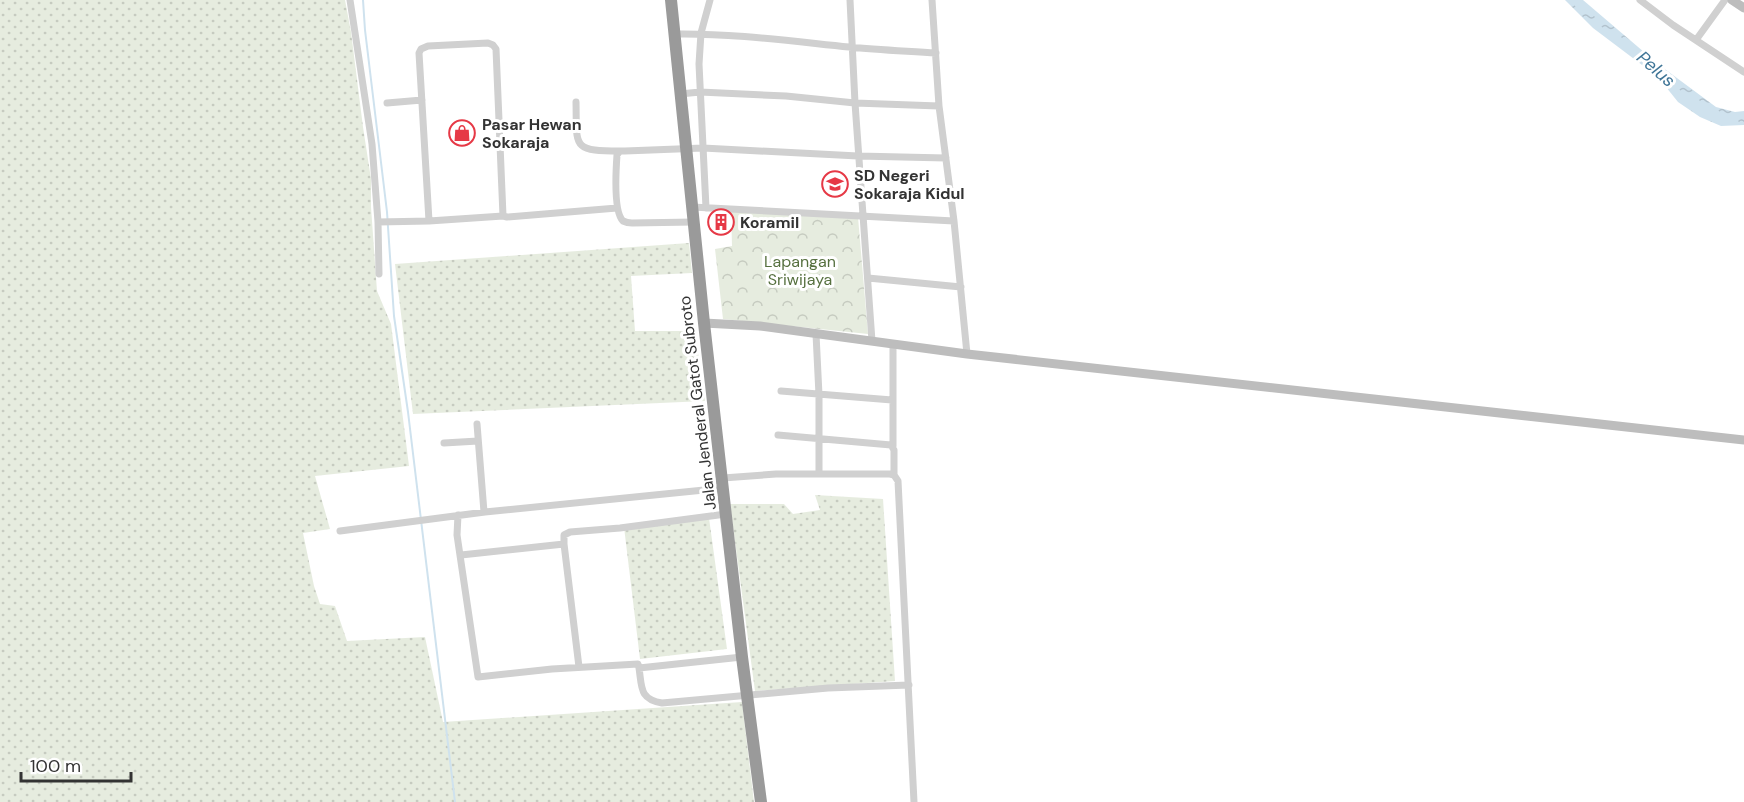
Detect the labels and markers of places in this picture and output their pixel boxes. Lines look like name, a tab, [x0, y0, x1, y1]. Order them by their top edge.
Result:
place label: Pasar Hewan Sokaraja	[482, 114, 582, 153]
shop icon: Pasar Hewan Sokaraja	[447, 118, 477, 148]
place label: SD Negeri Sokaraja Kidul	[854, 165, 965, 204]
school or university icon: SD Negeri Sokaraja Kidul	[820, 169, 850, 199]
building icon: Koramil	[706, 207, 736, 237]
place label: Koramil	[740, 212, 799, 233]

